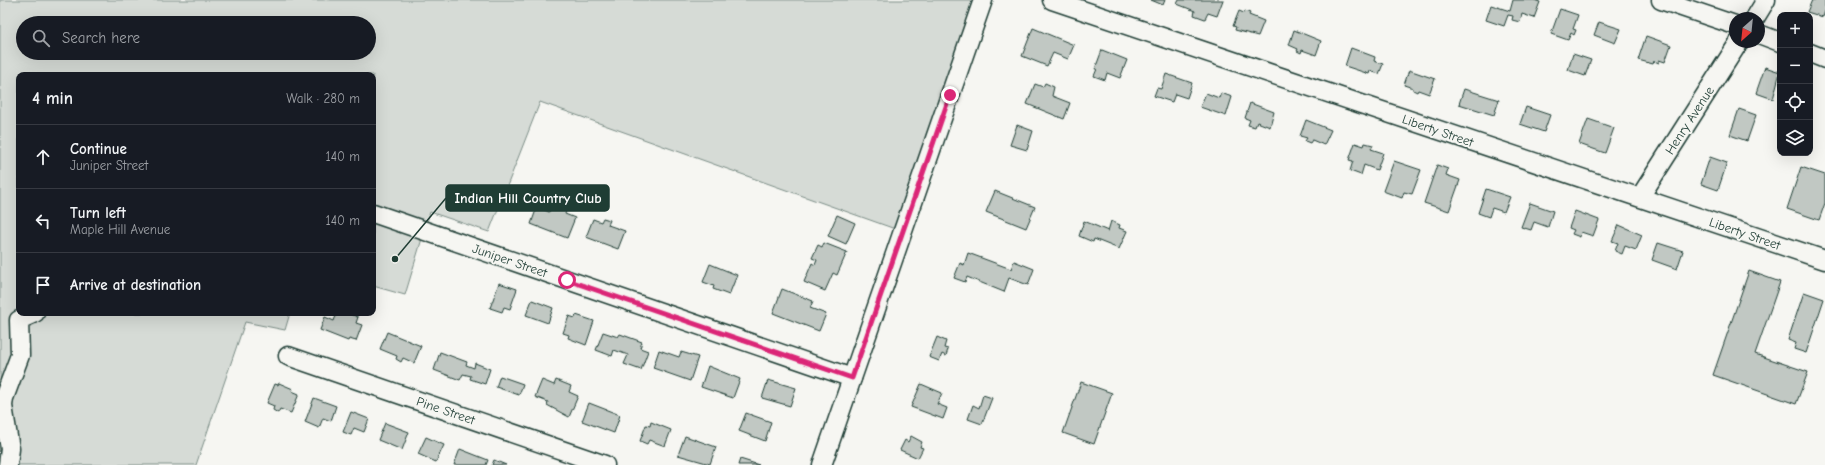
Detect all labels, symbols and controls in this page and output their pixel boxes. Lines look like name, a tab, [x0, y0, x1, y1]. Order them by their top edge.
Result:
north arrow	[1729, 12, 1765, 48]
map controls	[1777, 12, 1813, 156]
button: +	[1777, 12, 1813, 48]
search box	[16, 16, 376, 60]
icon: search	[30, 27, 52, 49]
text: Search here	[62, 29, 140, 47]
button: −	[1777, 48, 1813, 84]
street label: Henry Avenue	[1662, 83, 1717, 157]
button: locate	[1777, 84, 1813, 120]
route end	[941, 86, 959, 104]
text: 4 min	[32, 89, 73, 108]
text: Walk · 280 m	[286, 91, 360, 106]
street label: Liberty Street	[1400, 111, 1477, 150]
button: layers	[1777, 120, 1813, 156]
text: Continue	[70, 140, 127, 158]
icon: ahead	[32, 146, 54, 168]
text: 140 m	[326, 149, 360, 164]
text: Juniper Street	[70, 158, 148, 173]
callout: Indian Hill Country Club	[446, 185, 609, 211]
text: Indian Hill Country Club	[454, 190, 602, 207]
text: Turn left	[70, 204, 126, 222]
icon: left	[32, 210, 54, 232]
text: 140 m	[326, 213, 360, 228]
street label: Liberty Street	[1707, 214, 1784, 253]
text: Maple Hill Avenue	[70, 222, 170, 237]
street label: Juniper Street	[470, 241, 550, 281]
route start	[558, 271, 576, 289]
icon: arrive	[32, 274, 54, 296]
text: Arrive at destination	[70, 276, 201, 294]
street label: Pine Street	[415, 393, 478, 428]

